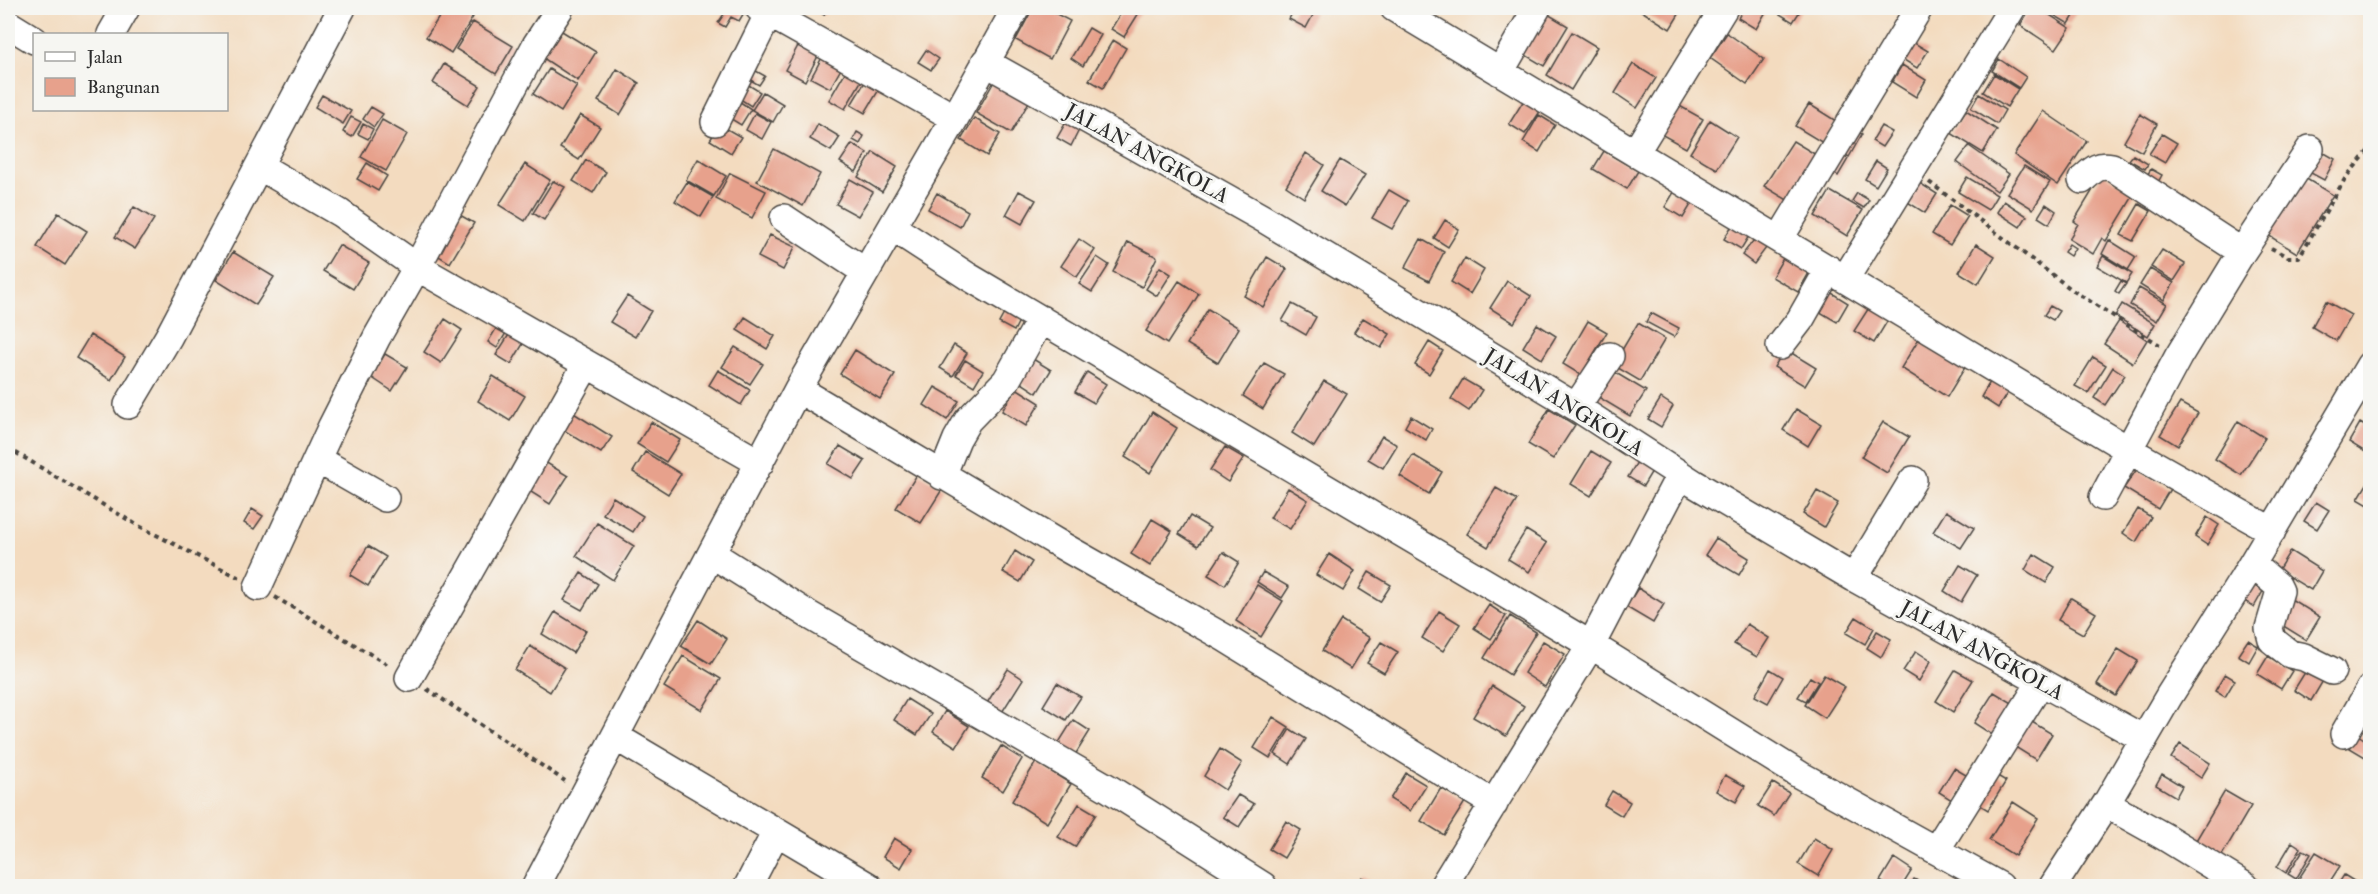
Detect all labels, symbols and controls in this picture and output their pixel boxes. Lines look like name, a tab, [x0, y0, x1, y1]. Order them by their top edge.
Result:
legend	[33, 33, 228, 111]
text: Jalan	[86, 46, 123, 69]
text: Bangunan	[87, 76, 160, 99]
street label: JALAN ANGKOLA	[1059, 97, 1234, 210]
street label: JALAN ANGKOLA	[1478, 342, 1649, 462]
street label: JALAN ANGKOLA	[1894, 594, 2069, 707]

